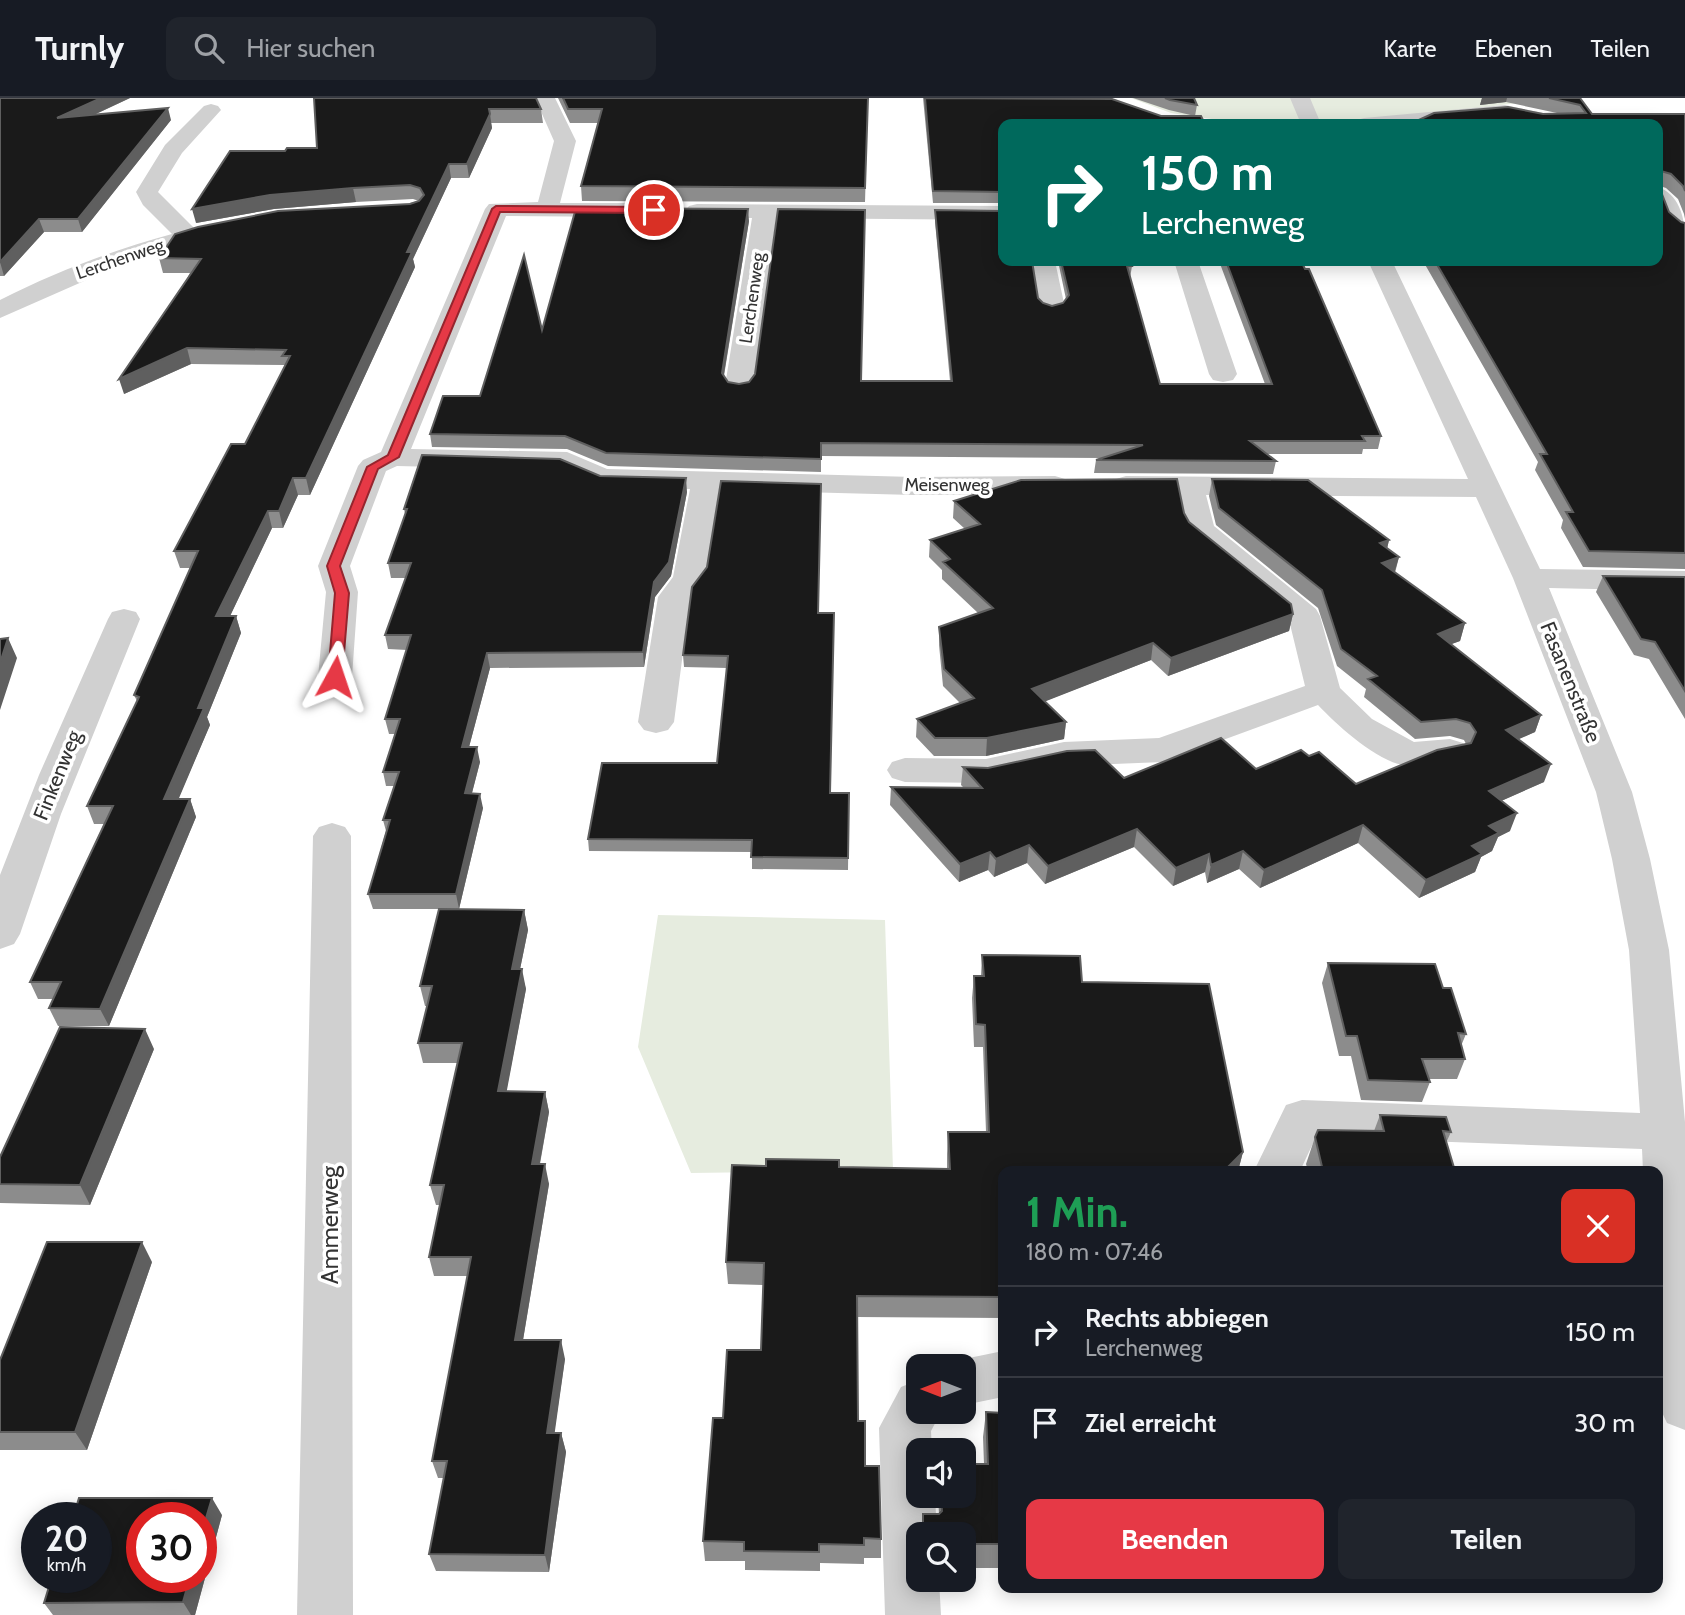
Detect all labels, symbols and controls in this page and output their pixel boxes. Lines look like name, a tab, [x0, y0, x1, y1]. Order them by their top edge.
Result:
search box	[166, 17, 656, 80]
text: Turnly	[35, 28, 124, 68]
icon: search	[190, 29, 228, 67]
text: Hier suchen	[246, 32, 375, 64]
text: Karte	[1383, 34, 1436, 63]
text: Ebenen	[1474, 34, 1552, 63]
text: Teilen	[1590, 34, 1650, 63]
text: 150 m	[1141, 143, 1274, 202]
icon: right	[1026, 147, 1117, 238]
pin	[624, 180, 684, 240]
icon: arrive	[635, 191, 673, 229]
text: Lerchenweg	[1141, 203, 1304, 242]
street label: Lerchenweg	[73, 233, 168, 284]
street label: Lerchenweg	[735, 250, 769, 345]
street label: Meisenweg	[904, 474, 991, 496]
street label: Fasanenstraße	[1535, 618, 1607, 746]
position arrow	[298, 640, 372, 714]
street label: Finkenweg	[28, 726, 87, 824]
street label: Ammerweg	[315, 1165, 344, 1284]
text: 1 Min.	[1026, 1186, 1128, 1238]
button: close	[1561, 1189, 1635, 1263]
text: 180 m · 07:46	[1026, 1238, 1163, 1266]
text: Rechts abbiegen	[1085, 1302, 1269, 1334]
icon: right	[1026, 1313, 1064, 1351]
text: 150 m	[1566, 1316, 1635, 1348]
text: Lerchenweg	[1085, 1334, 1202, 1362]
north arrow	[906, 1354, 976, 1424]
map controls	[906, 1354, 976, 1592]
icon: arrive	[1026, 1404, 1064, 1442]
text: Ziel erreicht	[1085, 1407, 1216, 1439]
text: 30 m	[1574, 1407, 1635, 1439]
button: sound	[906, 1438, 976, 1508]
button: Beenden	[1026, 1499, 1324, 1579]
button: Teilen	[1338, 1499, 1635, 1579]
speed limit sign: 30	[126, 1502, 217, 1593]
text: 20	[45, 1517, 88, 1560]
button: search	[906, 1522, 976, 1592]
text: km/h	[47, 1554, 86, 1576]

